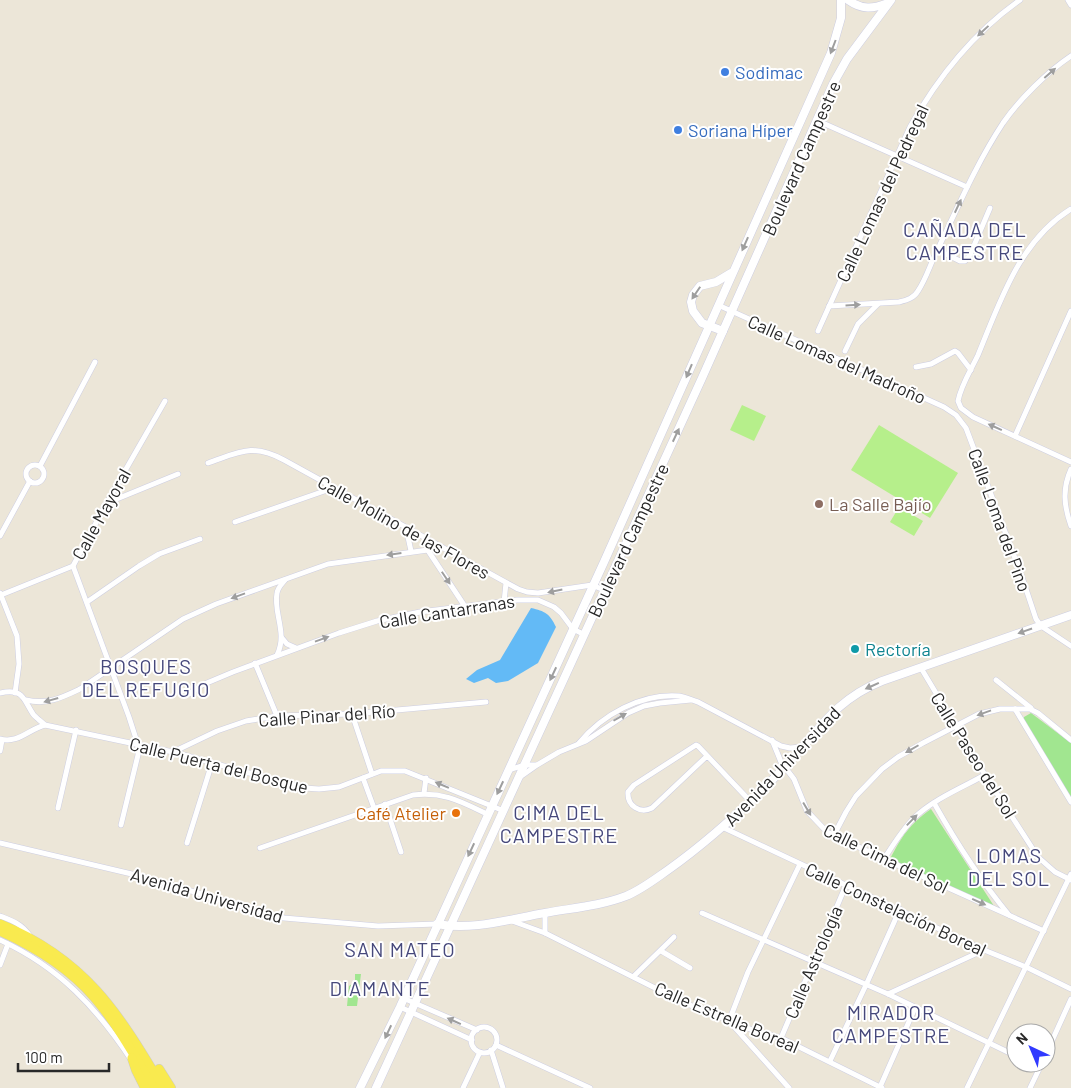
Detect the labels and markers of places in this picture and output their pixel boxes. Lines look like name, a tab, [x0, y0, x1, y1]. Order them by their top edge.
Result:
place label: Sodimac	[735, 61, 803, 83]
marker: Sodimac	[719, 66, 731, 78]
place label: Soriana Híper	[688, 119, 793, 141]
marker: Soriana Híper	[672, 124, 684, 136]
place label: La Salle Bajío	[829, 493, 932, 515]
marker: La Salle Bajío	[813, 498, 825, 510]
place label: Rectoría	[865, 638, 931, 660]
marker: Rectoría	[849, 643, 861, 655]
place label: Café Atelier	[356, 802, 446, 824]
marker: Café Atelier	[450, 807, 462, 819]

